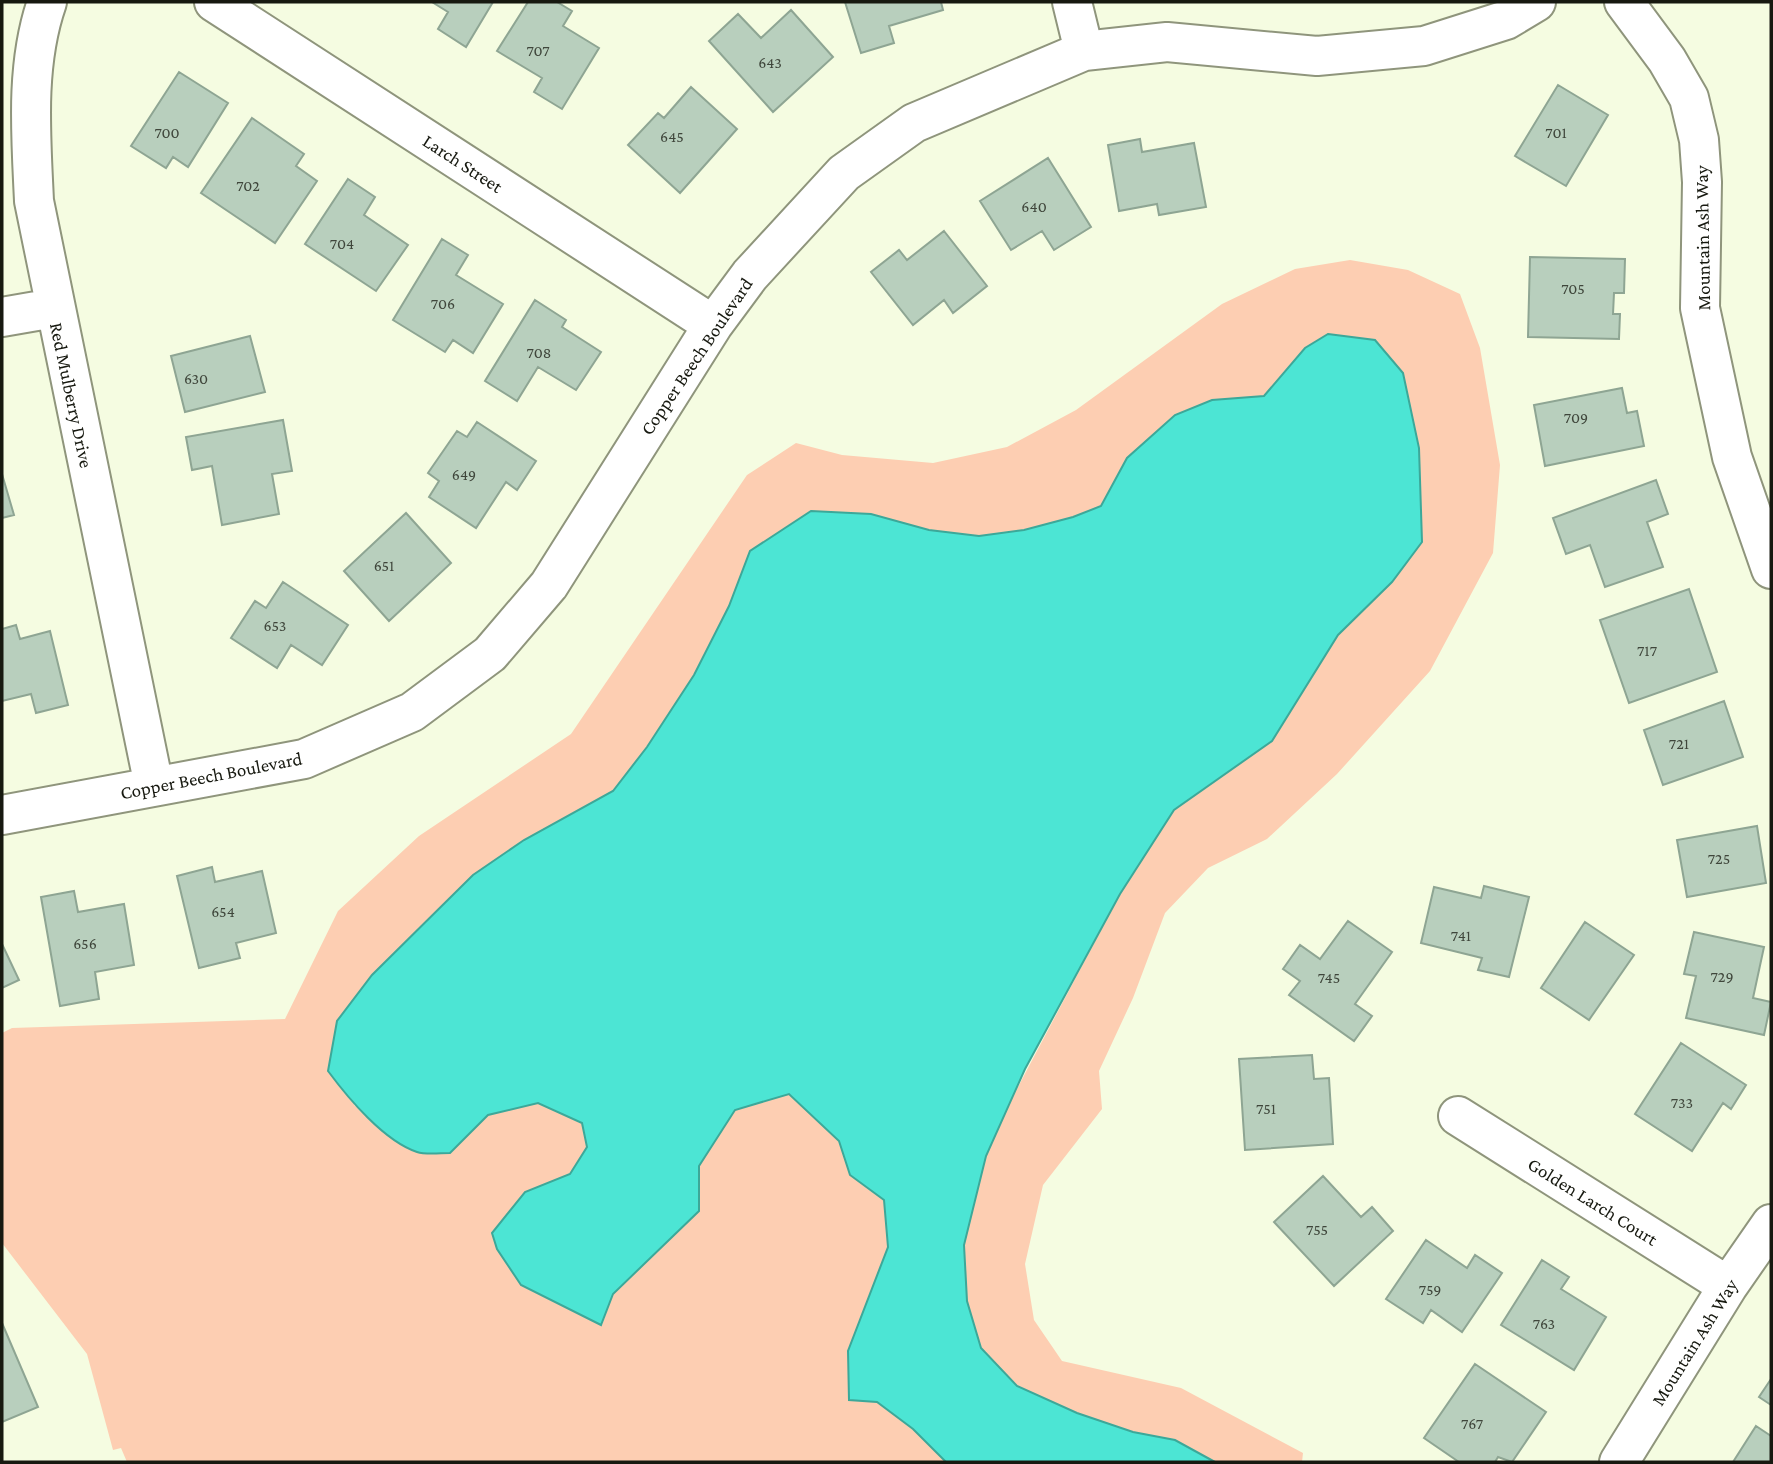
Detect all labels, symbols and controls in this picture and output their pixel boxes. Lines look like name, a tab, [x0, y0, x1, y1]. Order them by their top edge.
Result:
house number: 707	[526, 42, 550, 59]
house number: 643	[758, 54, 782, 71]
house number: 700	[154, 124, 180, 141]
house number: 701	[1545, 124, 1567, 141]
house number: 645	[660, 128, 684, 145]
street label: Larch Street	[419, 130, 507, 197]
street label: Mountain Ash Way	[1691, 165, 1714, 311]
house number: 702	[236, 177, 260, 194]
house number: 640	[1021, 198, 1047, 215]
house number: 704	[330, 235, 354, 252]
street label: Copper Beech Boulevard	[636, 274, 757, 439]
house number: 705	[1561, 280, 1585, 297]
house number: 706	[431, 295, 455, 312]
street label: Red Mulberry Drive	[46, 320, 97, 470]
house number: 708	[527, 344, 551, 361]
house number: 630	[184, 370, 208, 387]
house number: 709	[1564, 409, 1588, 426]
house number: 649	[452, 466, 476, 483]
house number: 651	[374, 557, 394, 574]
house number: 653	[264, 617, 286, 634]
house number: 717	[1637, 642, 1658, 659]
house number: 721	[1669, 735, 1689, 752]
street label: Copper Beech Boulevard	[118, 748, 304, 803]
house number: 725	[1708, 850, 1730, 867]
house number: 654	[211, 903, 235, 920]
house number: 741	[1451, 927, 1471, 944]
house number: 656	[73, 935, 97, 952]
house number: 729	[1710, 968, 1734, 985]
house number: 745	[1318, 969, 1340, 986]
house number: 733	[1671, 1094, 1693, 1111]
house number: 751	[1256, 1100, 1276, 1117]
street label: Golden Larch Court	[1524, 1153, 1662, 1250]
house number: 755	[1306, 1221, 1328, 1238]
street label: Mountain Ash Way	[1647, 1275, 1742, 1409]
house number: 759	[1419, 1281, 1441, 1298]
house number: 763	[1533, 1315, 1555, 1332]
house number: 767	[1461, 1415, 1484, 1432]

